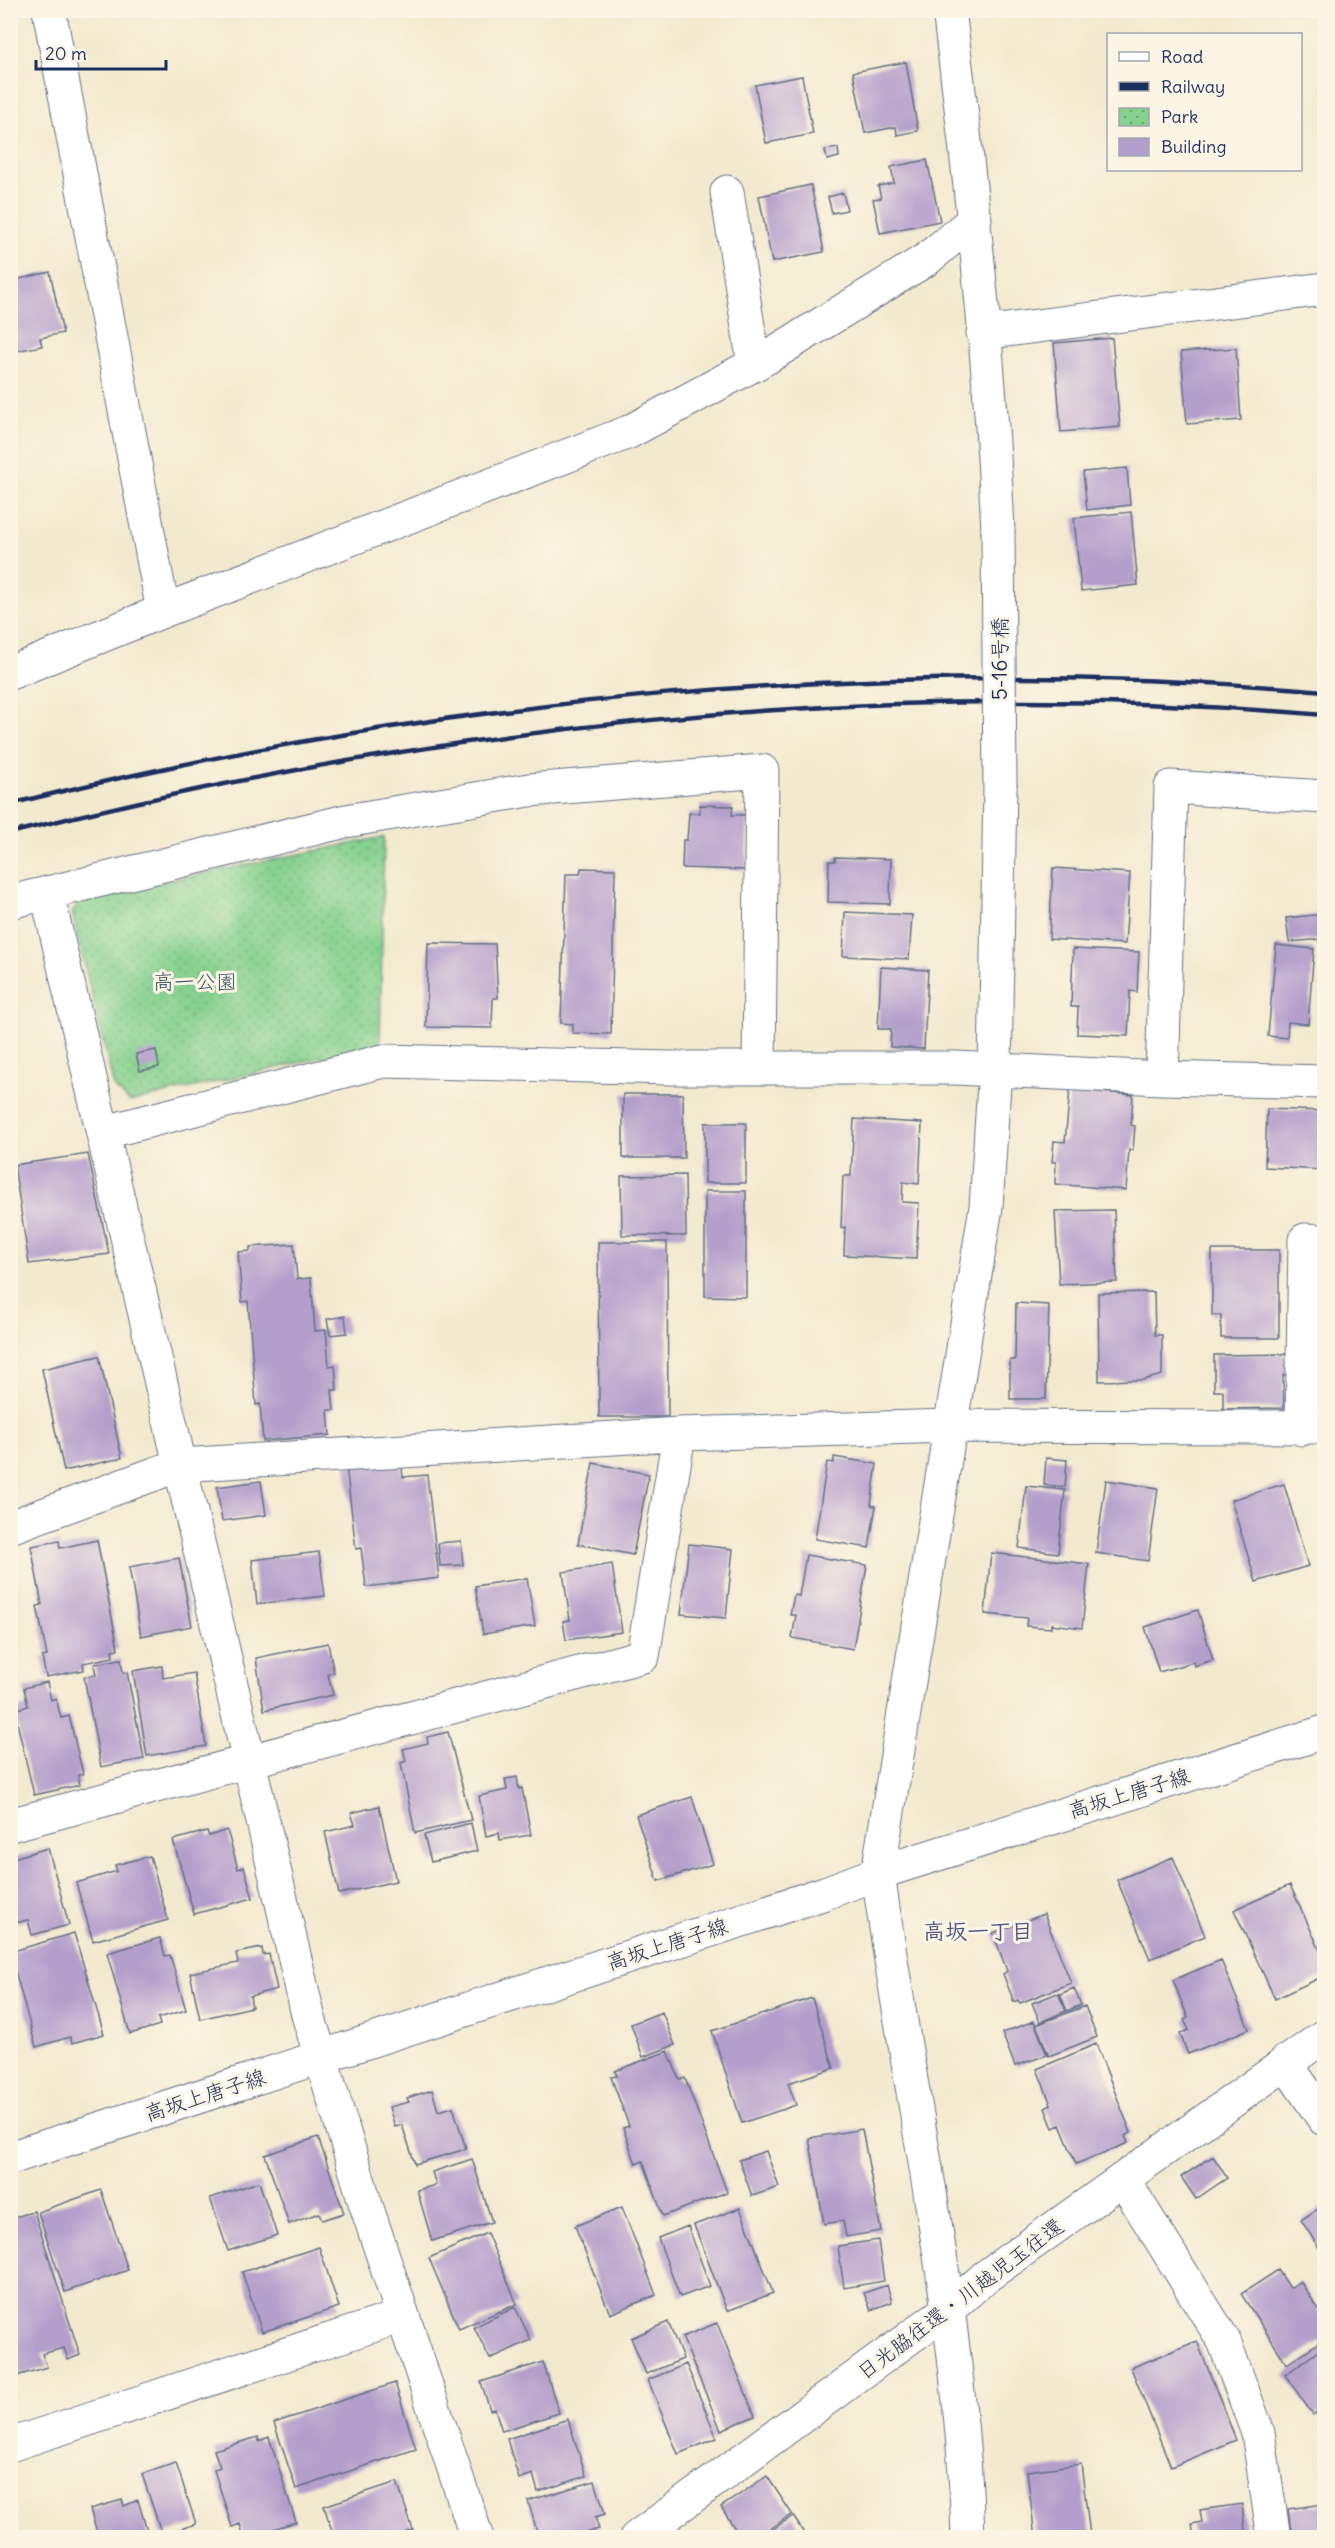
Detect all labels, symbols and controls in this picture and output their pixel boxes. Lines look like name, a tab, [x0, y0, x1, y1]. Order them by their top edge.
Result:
scale bar	[36, 33, 166, 71]
legend	[1107, 33, 1302, 171]
text: 20 m	[45, 42, 87, 65]
text: Road	[1161, 45, 1204, 68]
text: Railway	[1161, 75, 1225, 98]
text: Park	[1161, 105, 1198, 128]
text: Building	[1161, 135, 1226, 158]
street label: 5-16号橋	[986, 618, 1013, 700]
park label: 高一公園	[153, 968, 237, 995]
street label: 高坂上唐子線	[1065, 1762, 1193, 1824]
street label: 高坂上唐子線	[603, 1912, 731, 1976]
district label: 高坂一丁目	[923, 1917, 1033, 1945]
street label: 高坂上唐子線	[141, 2063, 269, 2127]
street label: 日光脇往還・川越児玉往還	[851, 2212, 1069, 2386]

